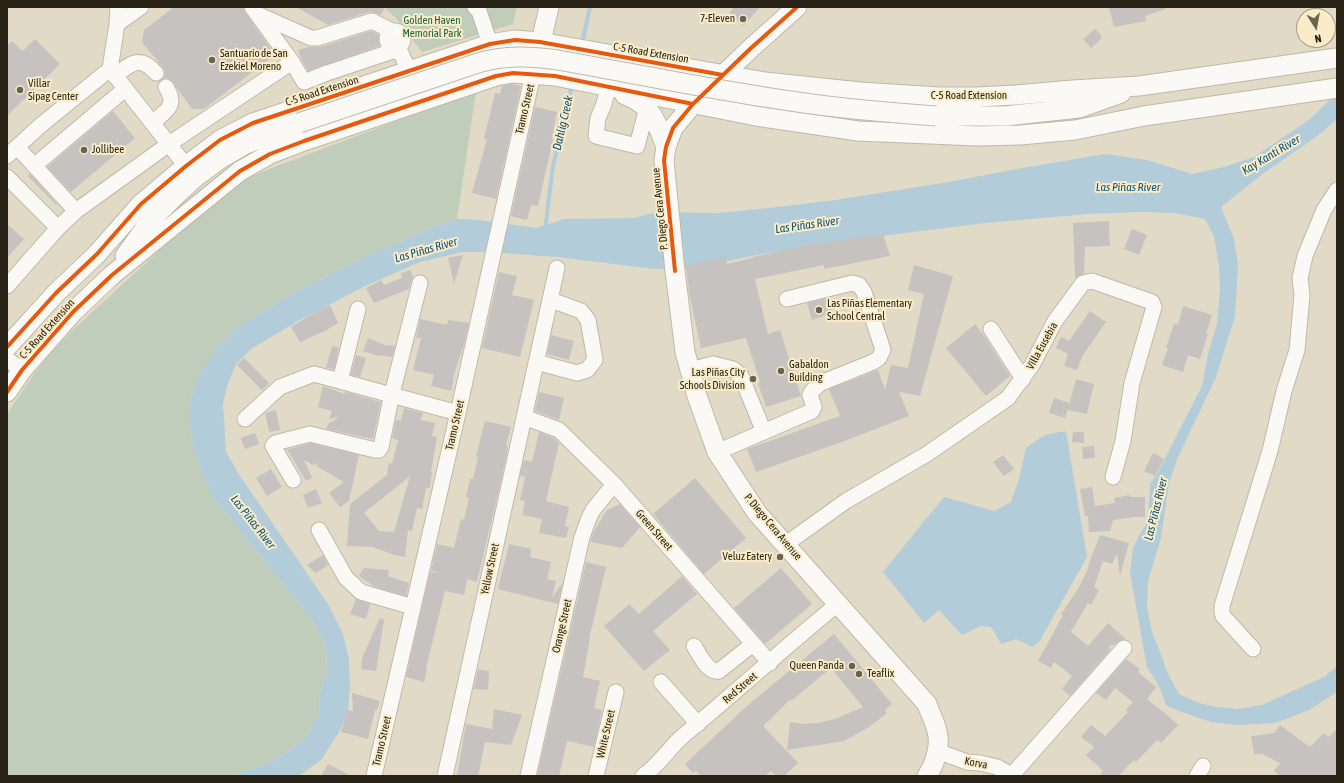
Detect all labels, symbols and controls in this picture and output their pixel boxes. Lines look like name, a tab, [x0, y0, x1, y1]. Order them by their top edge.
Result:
north arrow	[1296, 8, 1336, 48]
place label: 7-Eleven	[700, 12, 735, 26]
park label: Golden Haven Memorial Park	[402, 14, 462, 40]
marker: 7-Eleven	[738, 14, 748, 24]
text: N	[1314, 32, 1322, 45]
street label: C-5 Road Extension	[612, 40, 690, 66]
place label: Santuario de San Ezekiel Moreno	[220, 47, 288, 73]
marker: Santuario de San Ezekiel Moreno	[207, 55, 217, 65]
street label: C-5 Road Extension	[284, 73, 360, 109]
place label: Villar Sipag Center	[28, 77, 78, 103]
street label: Tramo Street	[513, 83, 537, 135]
marker: Villar Sipag Center	[15, 85, 25, 95]
street label: C-5 Road Extension	[931, 89, 1007, 103]
water label: Dahlig Creek	[550, 94, 576, 152]
water label: Kay Kanti River	[1239, 132, 1303, 178]
place label: Jollibee	[92, 143, 124, 157]
marker: Jollibee	[79, 145, 89, 155]
street label: P. Diego Cera Avenue	[649, 167, 671, 251]
water label: Las Piñas River	[1096, 180, 1160, 194]
water label: Las Piñas River	[774, 213, 840, 237]
water label: Las Piñas River	[393, 234, 459, 266]
street label: C-5 Road Extension	[17, 296, 77, 362]
place label: Las Piñas Elementary School Central	[827, 297, 912, 323]
marker: Las Piñas Elementary School Central	[814, 305, 824, 315]
street label: Villa Eusebia	[1024, 320, 1060, 372]
place label: Gabaldon Building	[789, 358, 829, 384]
place label: Las Piñas City Schools Division	[680, 366, 745, 392]
marker: Gabaldon Building	[776, 366, 786, 376]
marker: Las Piñas City Schools Division	[748, 374, 758, 384]
street label: Tramo Street	[443, 399, 467, 451]
water label: Las Piñas River	[1141, 476, 1171, 542]
street label: P. Diego Cera Avenue	[741, 491, 805, 563]
water label: Las Piñas River	[228, 492, 278, 552]
street label: Green Street	[633, 507, 675, 553]
street label: Yellow Street	[478, 542, 502, 596]
place label: Veluz Eatery	[723, 550, 772, 564]
marker: Veluz Eatery	[775, 552, 785, 562]
street label: Orange Street	[549, 598, 575, 654]
place label: Queen Panda	[790, 659, 844, 673]
marker: Queen Panda	[847, 661, 857, 671]
place label: Teaflix	[867, 667, 894, 681]
street label: Red Street	[720, 669, 760, 707]
marker: Teaflix	[854, 669, 864, 679]
street label: White Street	[594, 708, 618, 760]
street label: Tramo Street	[370, 715, 394, 767]
street label: Korva	[963, 754, 989, 772]

